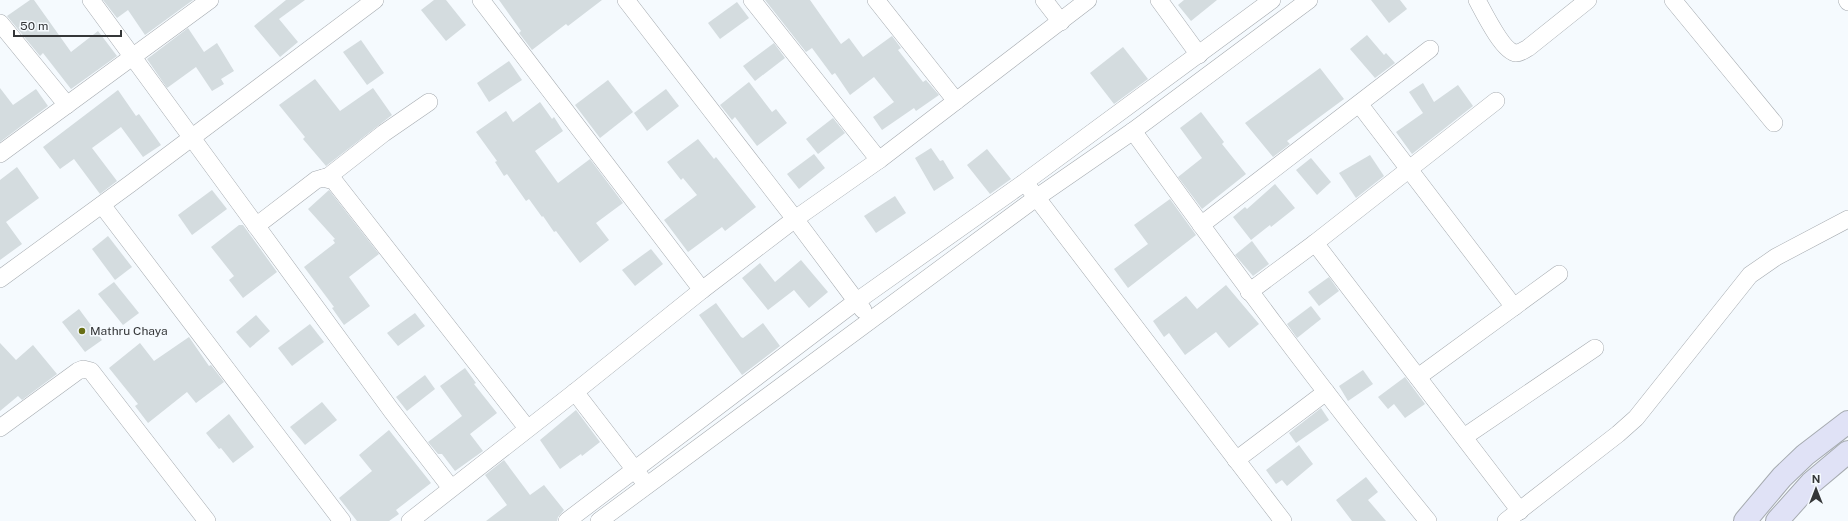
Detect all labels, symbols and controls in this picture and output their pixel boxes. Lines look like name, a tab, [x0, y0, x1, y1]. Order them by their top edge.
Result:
scale bar	[14, 12, 121, 38]
text: 50 m	[20, 19, 48, 33]
place label: Mathru Chaya	[90, 324, 168, 338]
marker: Mathru Chaya	[77, 326, 87, 336]
north arrow	[1796, 469, 1836, 509]
text: N	[1812, 473, 1820, 485]

